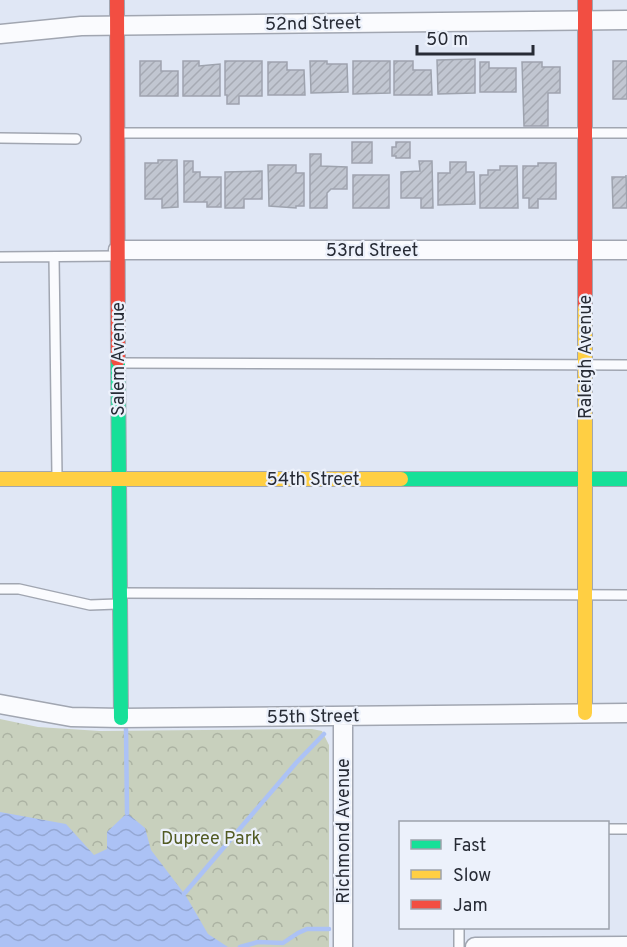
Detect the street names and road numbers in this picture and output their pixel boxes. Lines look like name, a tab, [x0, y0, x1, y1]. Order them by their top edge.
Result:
street label: 52nd Street	[265, 12, 361, 37]
street label: 53rd Street	[326, 240, 418, 263]
street label: Raleigh Avenue	[575, 295, 598, 419]
street label: Salem Avenue	[108, 302, 131, 416]
street label: 54th Street	[266, 469, 360, 492]
street label: 55th Street	[266, 705, 360, 730]
street label: Richmond Avenue	[333, 758, 356, 904]

